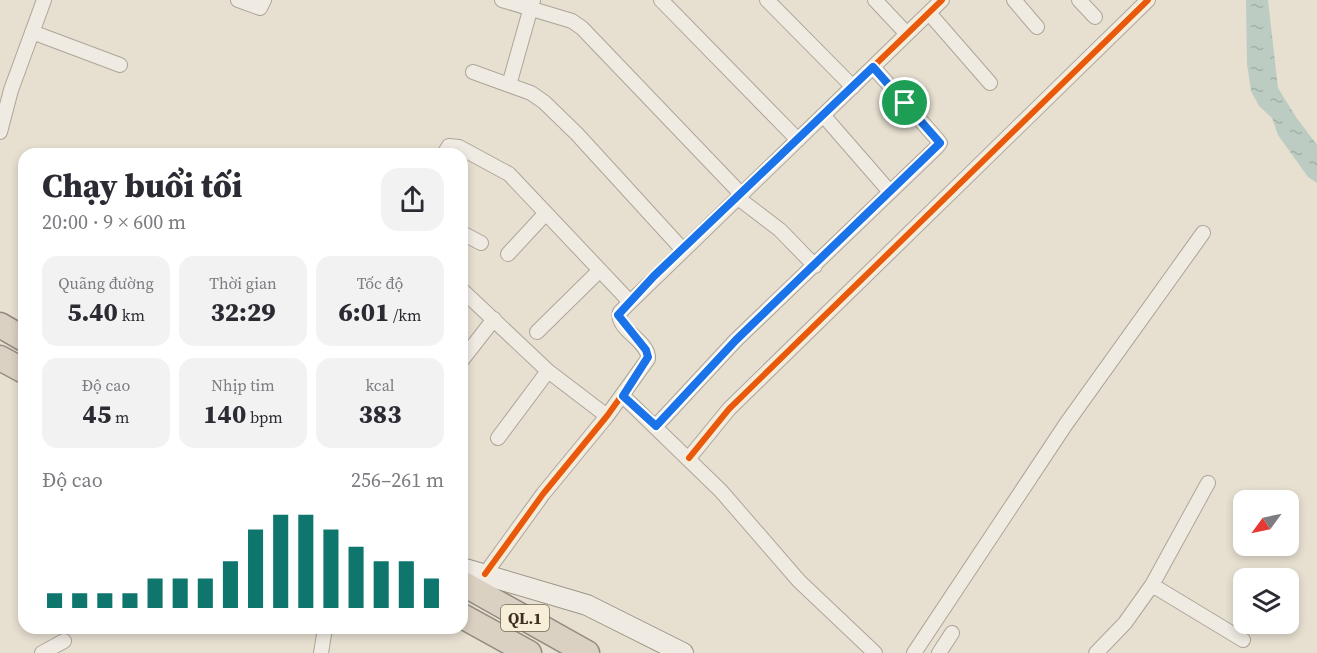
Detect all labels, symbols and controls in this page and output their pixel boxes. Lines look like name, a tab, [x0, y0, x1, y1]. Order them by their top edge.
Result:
pin	[879, 77, 930, 128]
icon: arrive	[888, 86, 921, 119]
text: Chạy buổi tối	[42, 163, 242, 208]
button: share	[381, 168, 444, 231]
text: 20:00 · 9 × 600 m	[42, 208, 186, 236]
text: Quãng đường	[58, 272, 154, 294]
text: Thời gian	[209, 272, 277, 294]
text: Tốc độ	[357, 272, 403, 294]
text: 5.40	[67, 294, 118, 330]
text: 32:29	[210, 294, 276, 330]
text: 6:01	[339, 294, 389, 330]
text: km	[118, 304, 145, 326]
text: /km	[389, 304, 421, 326]
text: Độ cao	[82, 374, 130, 396]
text: Nhịp tim	[211, 374, 275, 396]
text: kcal	[365, 374, 395, 396]
text: 45	[83, 396, 111, 432]
text: 140	[203, 396, 246, 432]
text: 383	[359, 396, 401, 432]
text: m	[111, 406, 129, 428]
text: bpm	[246, 406, 283, 428]
text: Độ cao	[42, 466, 103, 494]
text: 256–261 m	[351, 466, 444, 494]
north arrow	[1233, 490, 1299, 556]
map controls	[1233, 490, 1299, 634]
button: layers	[1233, 568, 1299, 634]
road number: QL.1	[501, 605, 549, 631]

